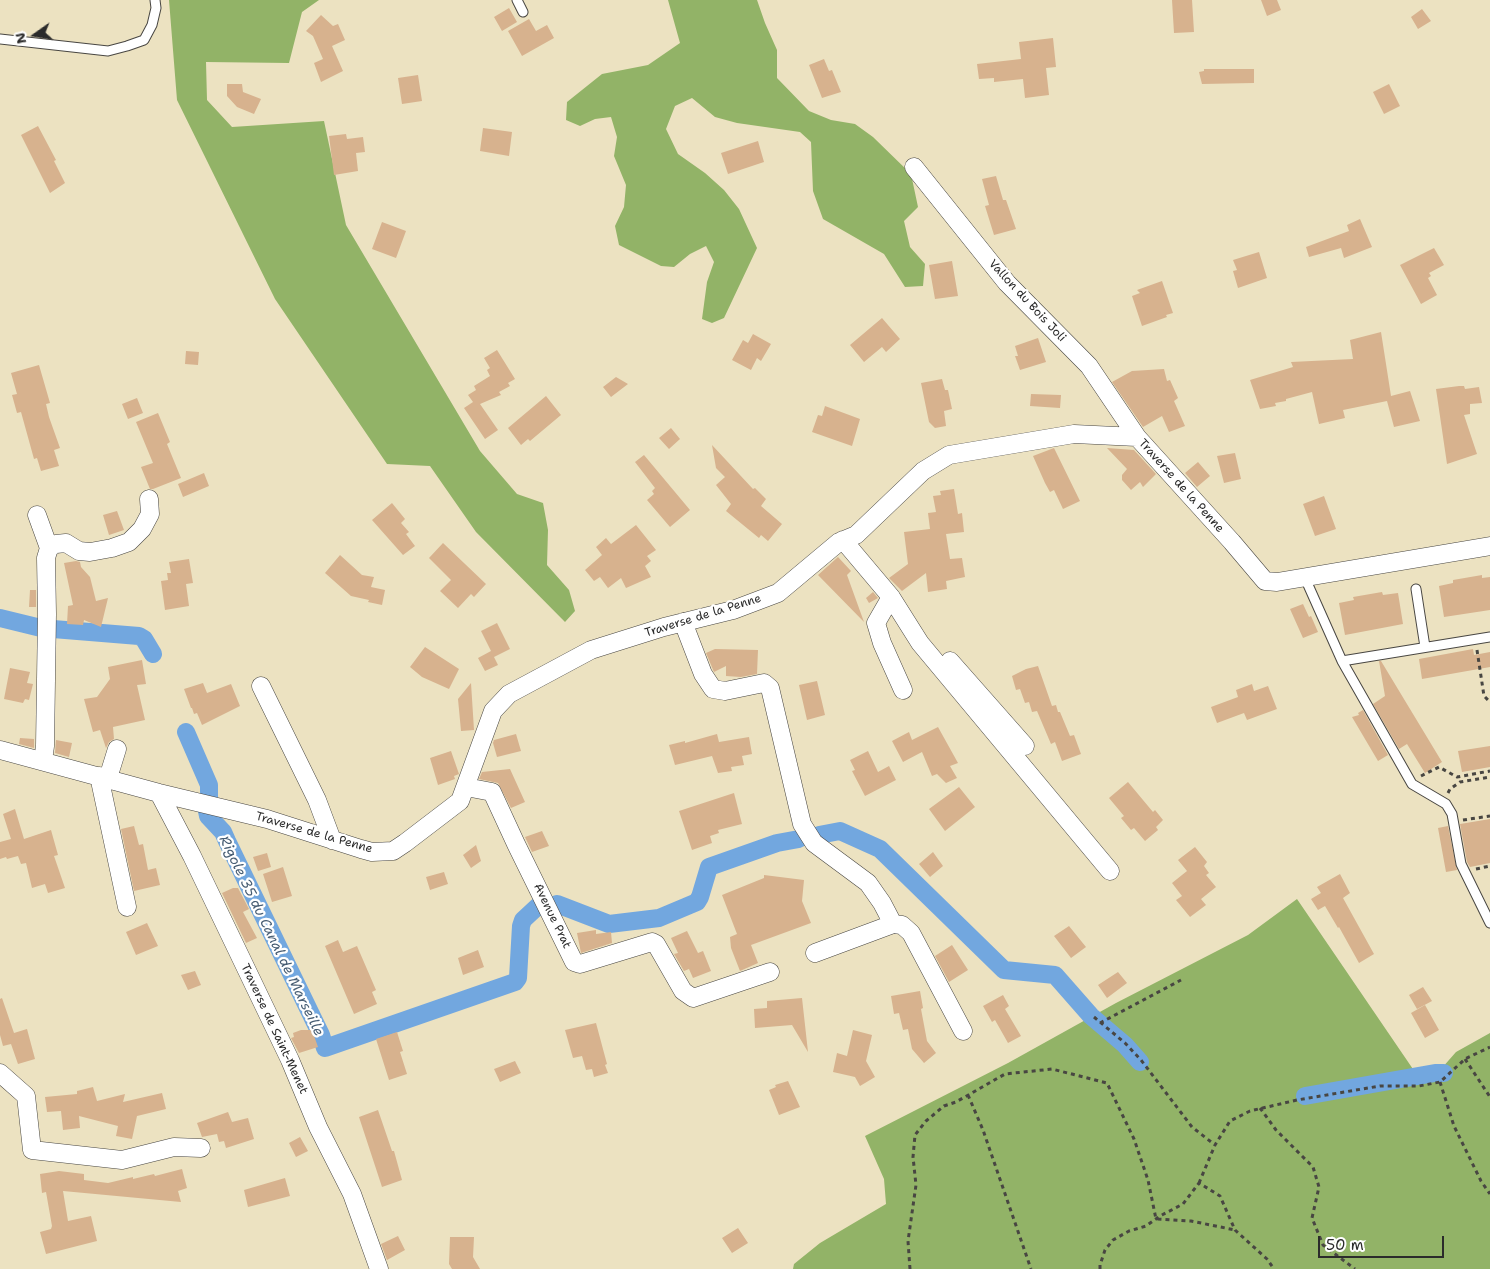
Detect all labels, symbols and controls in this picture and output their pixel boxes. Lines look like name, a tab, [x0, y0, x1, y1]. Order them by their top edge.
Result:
north arrow	[10, 10, 60, 60]
text: N	[10, 31, 30, 46]
street label: Vallon du Bois Joli	[985, 257, 1069, 345]
street label: Traverse de la Penne	[1135, 436, 1227, 536]
street label: Traverse de la Penne	[643, 591, 763, 641]
street label: Traverse de la Penne	[254, 809, 374, 857]
water label: Rigole 35 du Canal de Marseille	[215, 833, 327, 1039]
street label: Avenue Prat	[530, 881, 574, 951]
street label: Traverse de Saint-Menet	[237, 962, 311, 1096]
scale bar	[1320, 1226, 1446, 1258]
text: 50 m	[1326, 1235, 1364, 1255]

